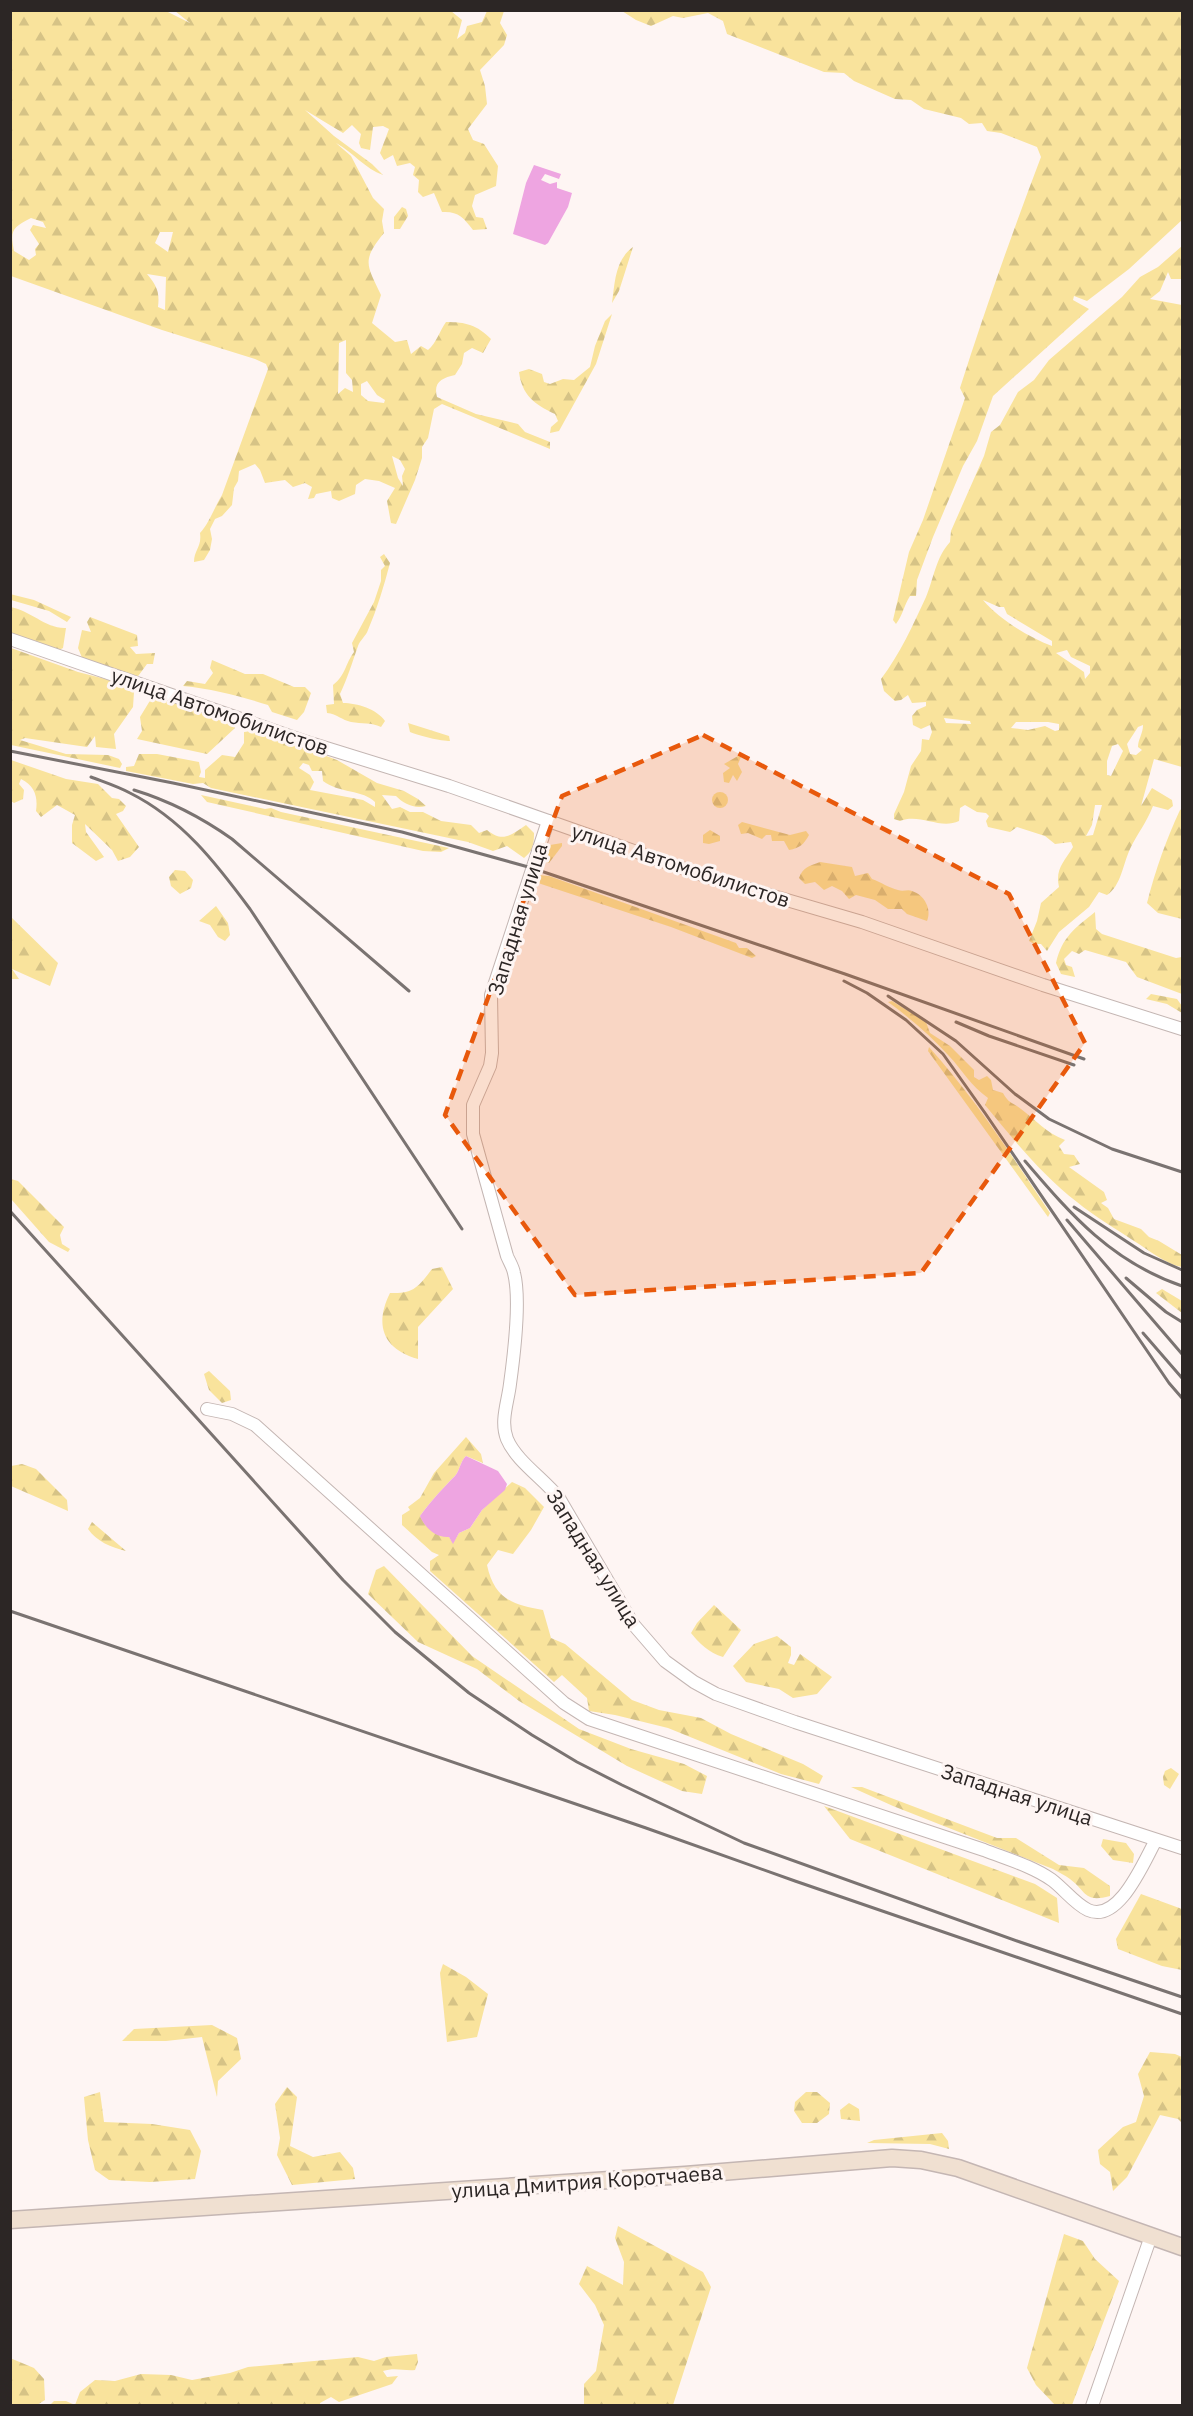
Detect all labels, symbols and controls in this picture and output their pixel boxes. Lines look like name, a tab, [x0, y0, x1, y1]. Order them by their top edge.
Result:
street label: улица Автомобилистов	[108, 661, 332, 761]
street label: улица Автомобилистов	[568, 816, 794, 914]
street label: Западная улица	[481, 839, 553, 999]
street label: Западная улица	[540, 1484, 648, 1632]
street label: Западная улица	[938, 1756, 1096, 1832]
street label: улица Дмитрия Коротчаева	[451, 2158, 723, 2204]

